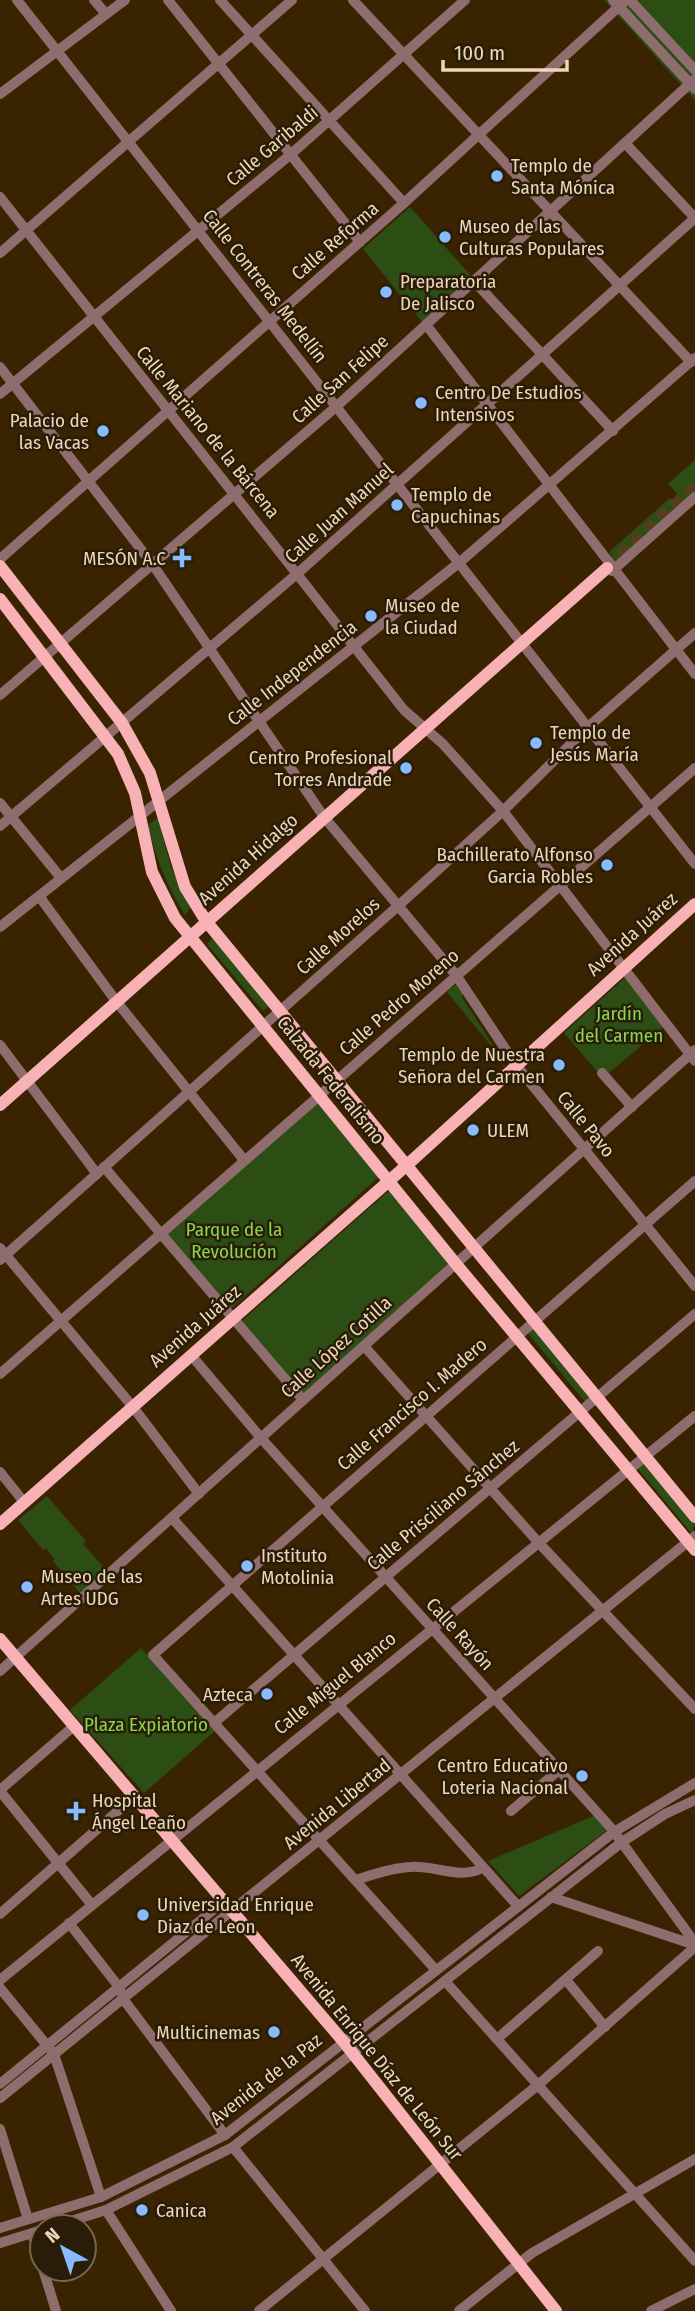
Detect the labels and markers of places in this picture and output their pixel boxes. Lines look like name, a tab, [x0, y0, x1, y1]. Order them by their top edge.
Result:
place label: Templo de Santa Mónica	[511, 154, 615, 199]
marker: Templo de Santa Mónica	[489, 168, 505, 184]
place label: Museo de las Culturas Populares	[459, 215, 604, 260]
marker: Museo de las Culturas Populares	[437, 229, 453, 245]
place label: Preparatoria De Jalisco	[400, 270, 496, 315]
marker: Preparatoria De Jalisco	[378, 284, 394, 300]
place label: Centro De Estudios Intensivos	[435, 381, 582, 426]
marker: Centro De Estudios Intensivos	[413, 395, 429, 411]
place label: Palacio de las Vacas	[10, 409, 89, 454]
marker: Palacio de las Vacas	[95, 423, 111, 439]
place label: Templo de Capuchinas	[411, 483, 500, 528]
marker: Templo de Capuchinas	[389, 497, 405, 513]
place label: MESÓN A.C	[83, 547, 166, 570]
marker: MESÓN A.C	[172, 548, 192, 568]
place label: Museo de la Ciudad	[385, 594, 460, 639]
marker: Museo de la Ciudad	[363, 608, 379, 624]
place label: Templo de Jesús María	[550, 721, 639, 766]
marker: Templo de Jesús María	[528, 735, 544, 751]
place label: Centro Profesional Torres Andrade	[249, 746, 392, 791]
marker: Centro Profesional Torres Andrade	[398, 760, 414, 776]
place label: Bachillerato Alfonso Garcia Robles	[437, 843, 593, 888]
marker: Bachillerato Alfonso Garcia Robles	[599, 857, 615, 873]
place label: Templo de Nuestra Señora del Carmen	[398, 1043, 545, 1088]
marker: Templo de Nuestra Señora del Carmen	[551, 1057, 567, 1073]
place label: ULEM	[487, 1119, 529, 1142]
marker: ULEM	[465, 1122, 481, 1138]
place label: Instituto Motolinia	[261, 1544, 334, 1589]
marker: Instituto Motolinia	[239, 1558, 255, 1574]
place label: Museo de las Artes UDG	[41, 1565, 143, 1610]
marker: Museo de las Artes UDG	[19, 1579, 35, 1595]
place label: Azteca	[203, 1683, 253, 1706]
marker: Azteca	[259, 1686, 275, 1702]
place label: Centro Educativo Loteria Nacional	[437, 1754, 568, 1799]
marker: Centro Educativo Loteria Nacional	[574, 1768, 590, 1784]
place label: Hospital Ángel Leaño	[92, 1789, 186, 1834]
marker: Hospital Ángel Leaño	[66, 1801, 86, 1821]
place label: Universidad Enrique Diaz de Leon	[157, 1893, 314, 1938]
marker: Universidad Enrique Diaz de Leon	[135, 1907, 151, 1923]
place label: Multicinemas	[156, 2021, 260, 2044]
marker: Multicinemas	[266, 2024, 282, 2040]
place label: Canica	[156, 2199, 207, 2222]
marker: Canica	[134, 2202, 150, 2218]

